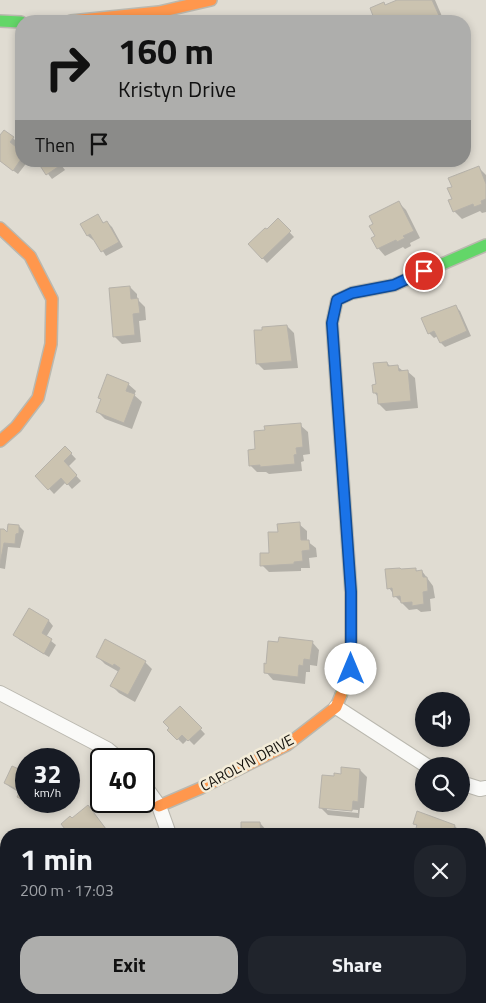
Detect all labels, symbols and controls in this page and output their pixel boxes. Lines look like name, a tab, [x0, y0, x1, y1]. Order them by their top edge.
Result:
text: 160 m	[118, 24, 214, 78]
icon: right	[35, 35, 100, 100]
text: Kristyn Drive	[118, 72, 236, 106]
text: Then	[35, 130, 75, 159]
icon: arrive	[85, 130, 113, 158]
pin	[403, 250, 445, 292]
icon: arrive	[410, 257, 438, 285]
position arrow	[324, 642, 376, 694]
map controls	[415, 692, 470, 812]
button: sound	[415, 692, 470, 747]
street label: CAROLYN DRIVE	[196, 728, 298, 797]
speed limit sign: 40	[90, 748, 155, 813]
text: 32	[33, 755, 62, 793]
button: search	[415, 757, 470, 812]
text: km/h	[34, 783, 61, 802]
text: 1 min	[20, 836, 93, 882]
button: close	[414, 845, 466, 897]
text: 200 m · 17:03	[20, 878, 114, 902]
button: Exit	[20, 936, 238, 994]
button: Share	[248, 936, 466, 994]

